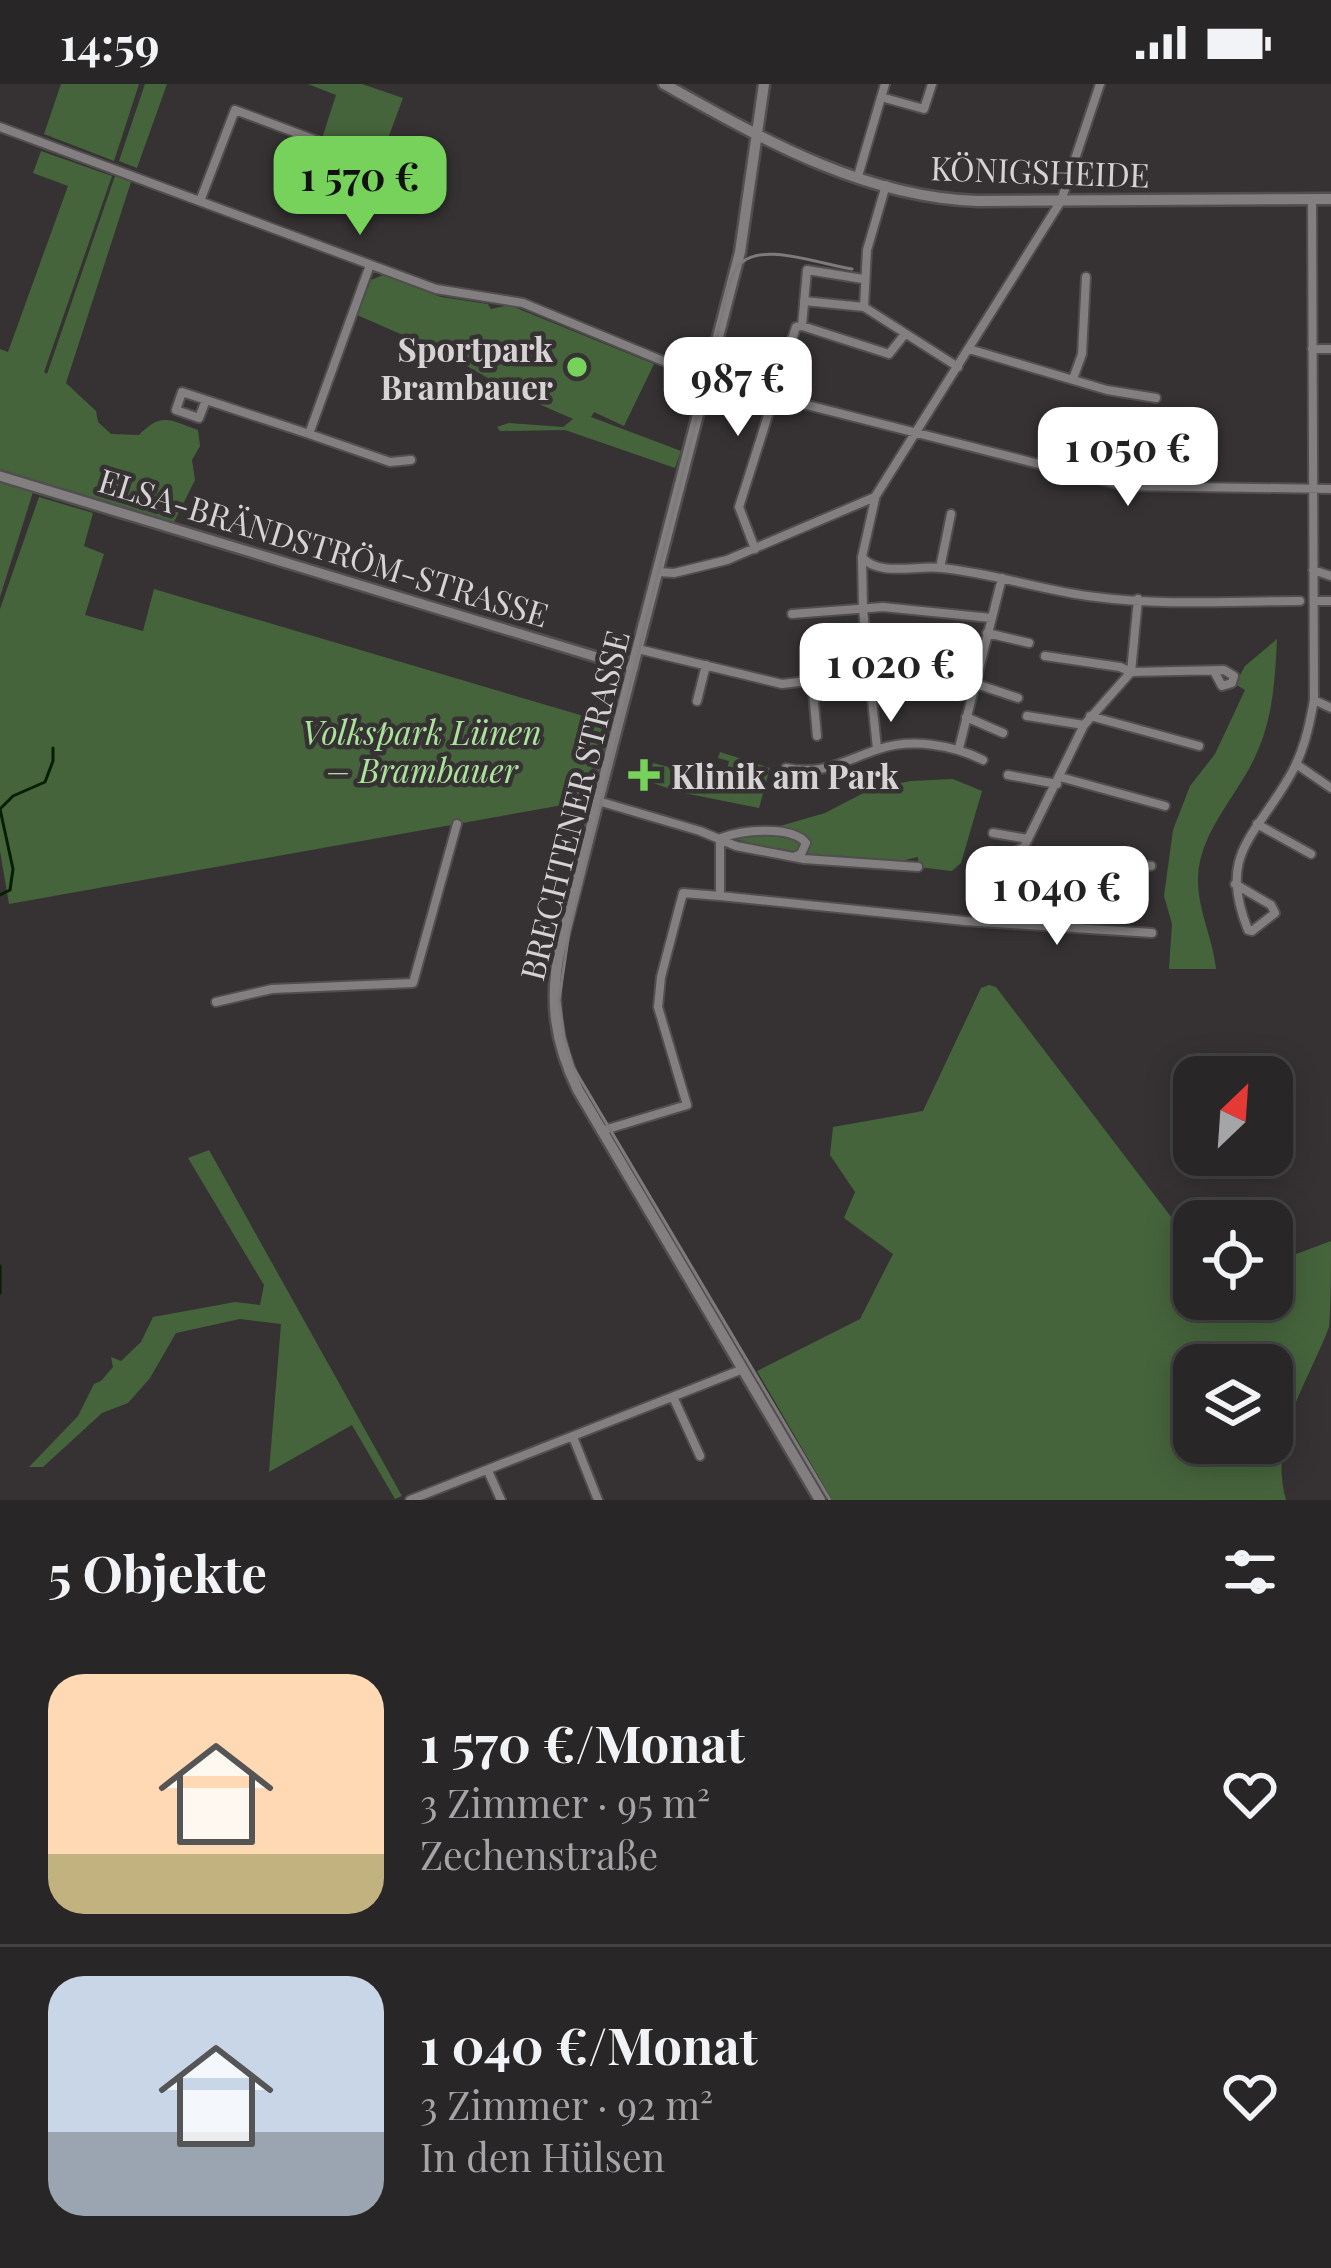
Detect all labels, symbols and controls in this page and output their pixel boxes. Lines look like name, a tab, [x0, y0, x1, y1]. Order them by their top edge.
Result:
text: 14:59	[60, 12, 160, 72]
pin: 1 570 €	[249, 136, 471, 238]
street label: KÖNIGSHEIDE	[930, 144, 1150, 196]
text: 1 570 €	[301, 149, 419, 201]
place label: Sportpark Brambauer	[380, 326, 554, 408]
pin: 987 €	[654, 337, 822, 439]
text: 987 €	[691, 350, 785, 402]
marker: Sportpark Brambauer	[564, 354, 590, 380]
pin: 1 050 €	[1017, 407, 1239, 509]
text: 1 050 €	[1065, 420, 1191, 472]
street label: ELSA-BRÄNDSTRÖM-STRASSE	[94, 457, 554, 635]
pin: 1 020 €	[780, 623, 1002, 725]
street label: BRECHTENER STRASSE	[508, 626, 638, 984]
text: 1 020 €	[827, 636, 955, 688]
park label: Volkspark Lünen – Brambauer	[302, 709, 542, 791]
place label: Klinik am Park	[671, 753, 900, 797]
marker: Klinik am Park	[628, 759, 660, 791]
pin: 1 040 €	[946, 846, 1168, 948]
text: 1 040 €	[993, 859, 1121, 911]
north arrow	[1173, 1056, 1293, 1176]
map controls	[1173, 1056, 1293, 1464]
button: locate	[1173, 1200, 1293, 1320]
button: layers	[1173, 1344, 1293, 1464]
text: 5 Objekte	[48, 1538, 267, 1606]
icon: filters	[1217, 1539, 1283, 1605]
text: 1 570 €/Monat	[420, 1708, 745, 1776]
icon: home	[144, 1722, 288, 1866]
icon: heart	[1217, 1761, 1283, 1827]
text: 3 Zimmer · 95 m²	[420, 1776, 710, 1828]
text: Zechenstraße	[420, 1828, 658, 1880]
text: 1 040 €/Monat	[420, 2010, 758, 2078]
icon: home	[144, 2024, 288, 2168]
icon: heart	[1217, 2063, 1283, 2129]
text: 3 Zimmer · 92 m²	[420, 2078, 713, 2130]
text: In den Hülsen	[420, 2130, 665, 2182]

